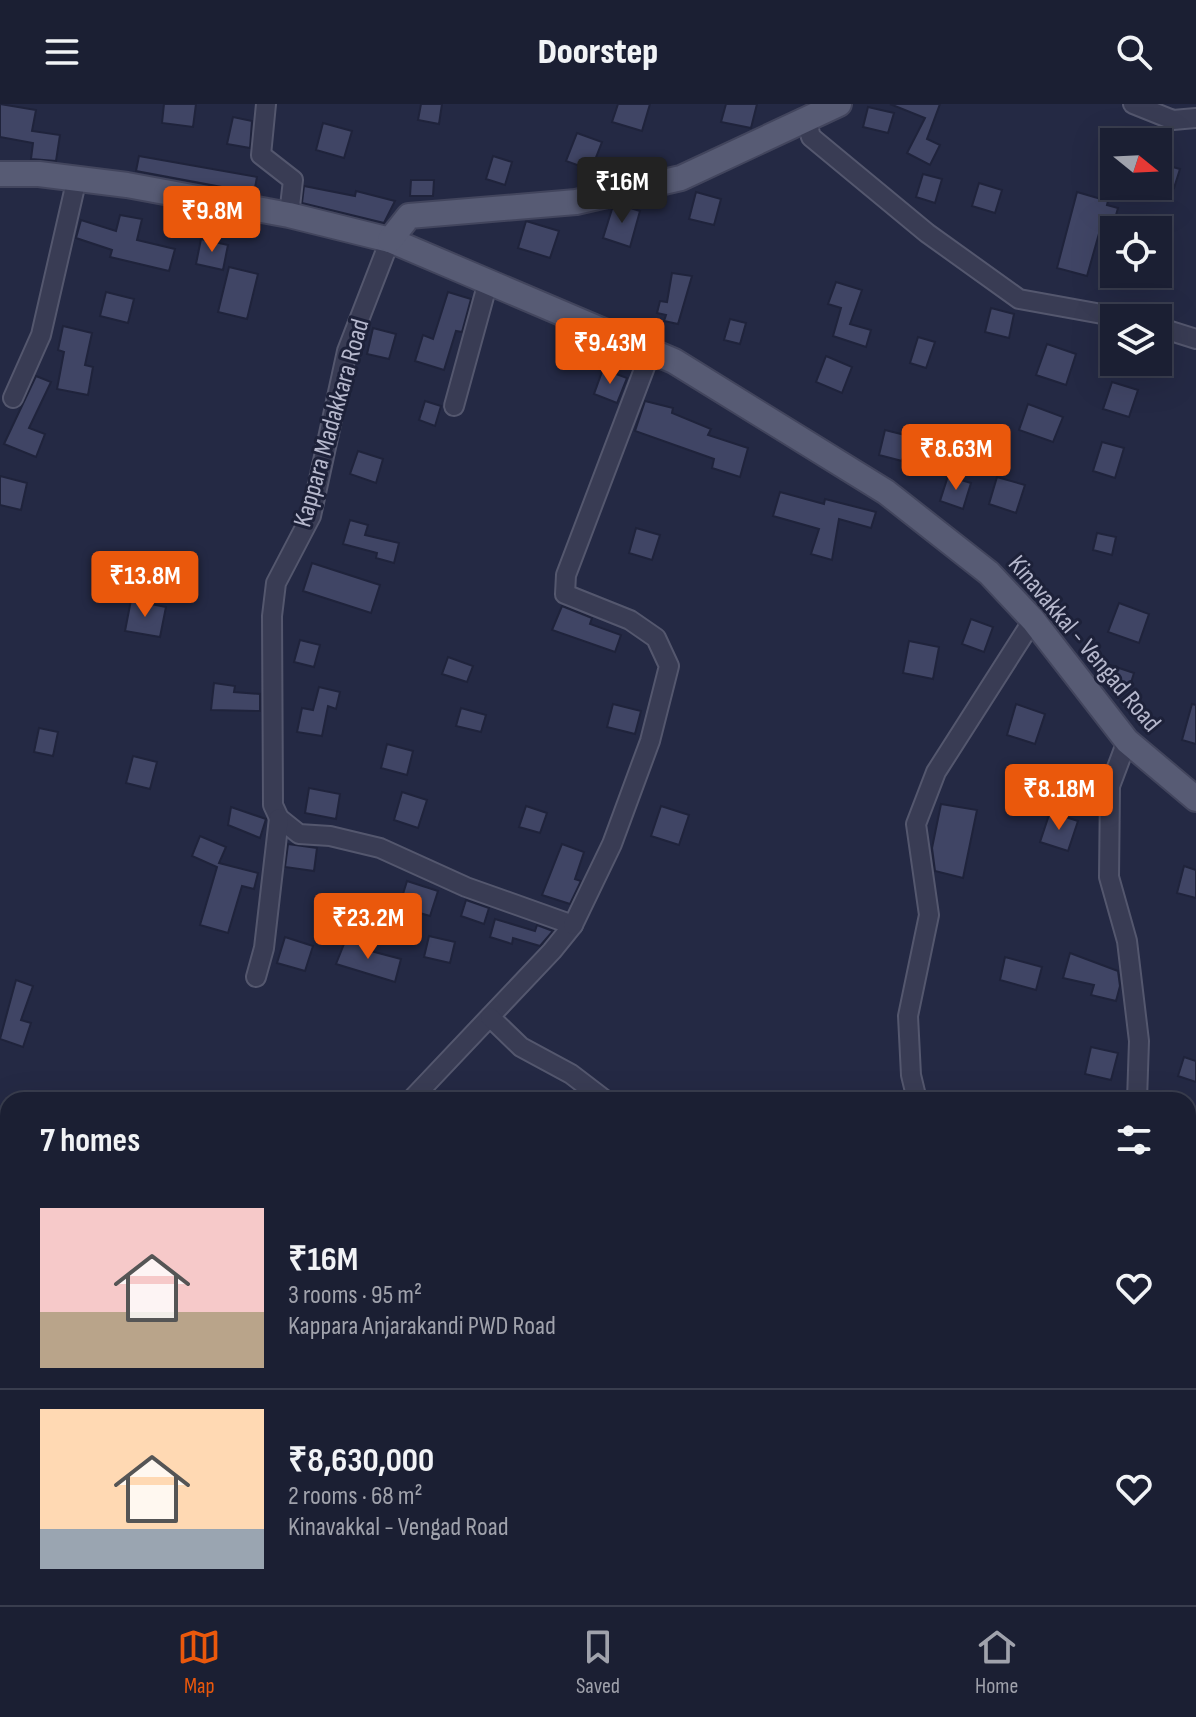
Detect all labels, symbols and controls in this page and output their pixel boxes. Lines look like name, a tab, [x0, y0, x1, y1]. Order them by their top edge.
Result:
icon: menu	[40, 30, 84, 74]
icon: search	[1112, 30, 1156, 74]
text: Doorstep	[538, 31, 658, 74]
north arrow	[1100, 128, 1172, 200]
map controls	[1100, 128, 1172, 376]
pin: ₹16M	[575, 157, 669, 225]
text: ₹16M	[595, 167, 649, 198]
pin: ₹9.8M	[156, 186, 268, 254]
text: ₹9.8M	[181, 196, 243, 227]
button: locate	[1100, 216, 1172, 288]
button: layers	[1100, 304, 1172, 376]
street label: Kappara Madakkara Road	[287, 315, 377, 531]
pin: ₹9.43M	[545, 318, 675, 386]
text: ₹9.43M	[573, 328, 647, 359]
pin: ₹8.63M	[891, 424, 1021, 492]
text: ₹8.63M	[920, 434, 992, 465]
street label: Kinavakkal - Vengad Road	[1001, 550, 1167, 738]
pin: ₹13.8M	[80, 551, 210, 619]
text: ₹13.8M	[109, 561, 181, 592]
pin: ₹8.18M	[994, 764, 1124, 832]
text: ₹8.18M	[1023, 774, 1095, 805]
pin: ₹23.2M	[303, 893, 433, 961]
text: ₹23.2M	[332, 903, 404, 934]
icon: filters	[1112, 1118, 1156, 1162]
text: 7 homes	[40, 1120, 140, 1161]
text: ₹16M	[288, 1239, 358, 1280]
icon: home	[104, 1240, 200, 1336]
icon: heart	[1112, 1266, 1156, 1310]
text: 3 rooms · 95 m²	[288, 1280, 422, 1311]
text: Kappara Anjarakandi PWD Road	[288, 1311, 556, 1342]
text: ₹8,630,000	[288, 1440, 434, 1481]
icon: home	[104, 1441, 200, 1537]
icon: heart	[1112, 1467, 1156, 1511]
text: 2 rooms · 68 m²	[288, 1481, 423, 1512]
text: Kinavakkal - Vengad Road	[288, 1512, 509, 1543]
tab: Map	[177, 1625, 221, 1700]
tab: Saved	[576, 1625, 620, 1700]
tab: Home	[975, 1625, 1019, 1700]

